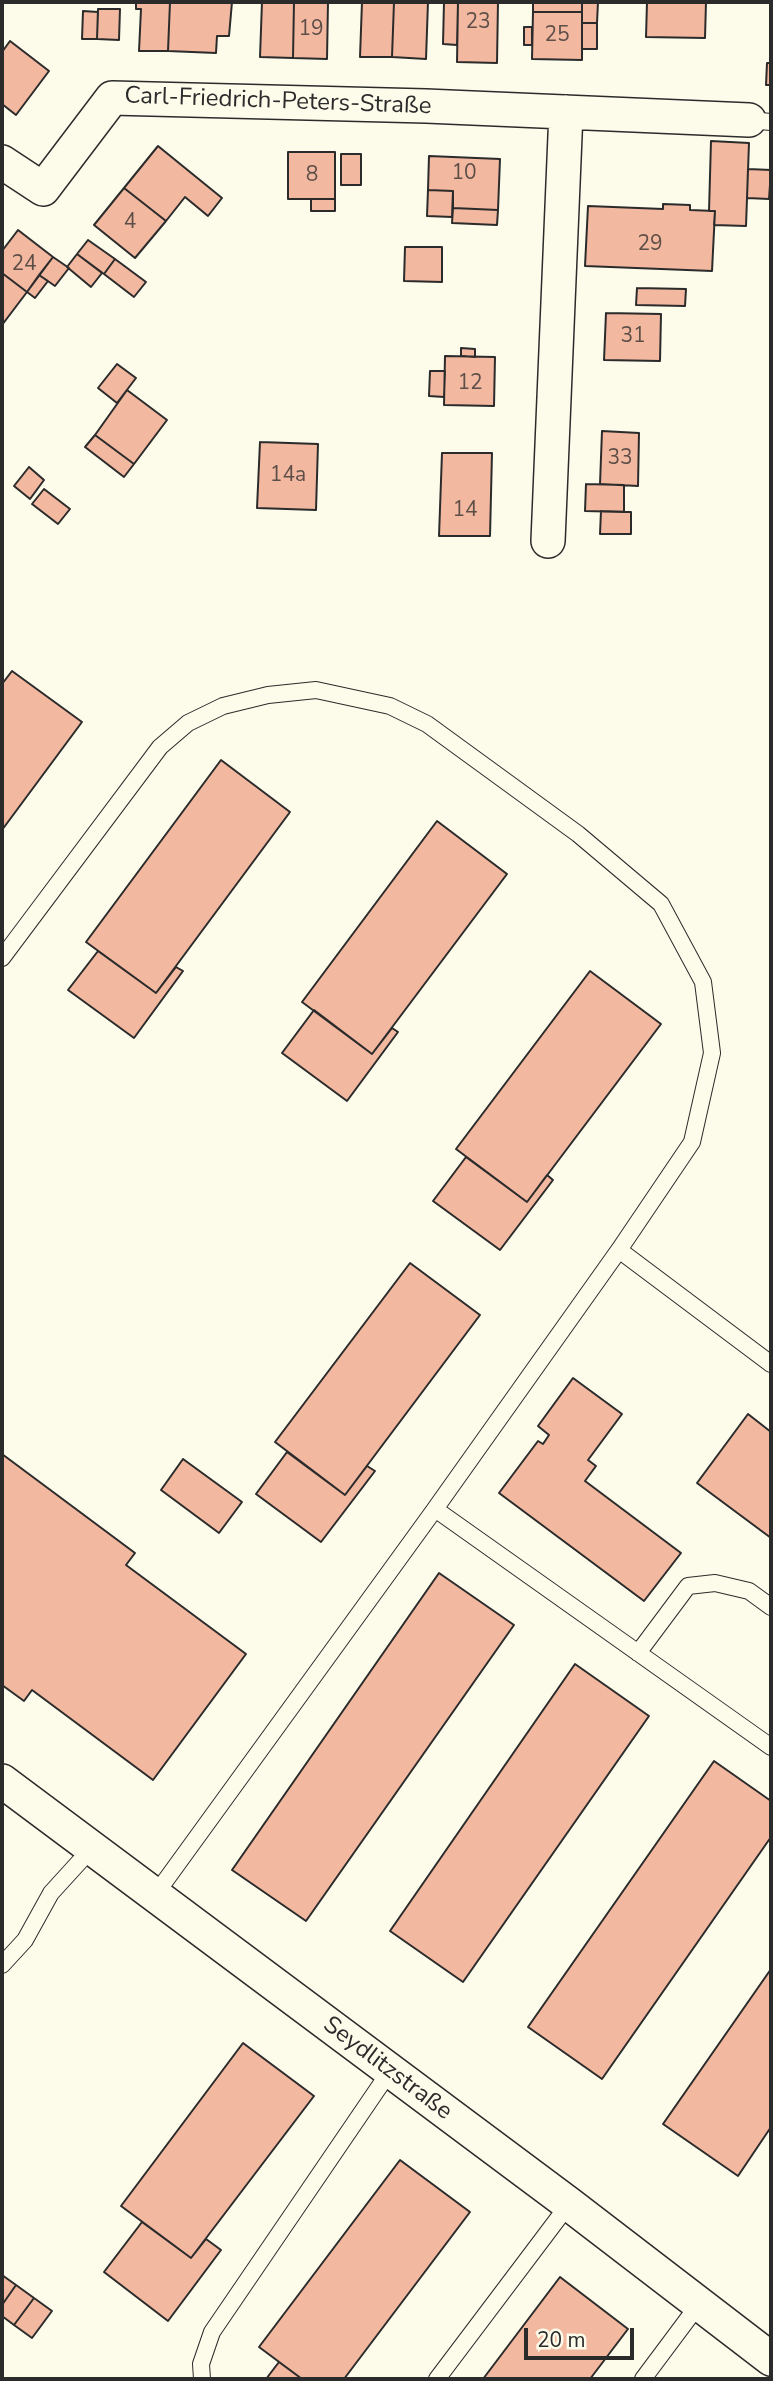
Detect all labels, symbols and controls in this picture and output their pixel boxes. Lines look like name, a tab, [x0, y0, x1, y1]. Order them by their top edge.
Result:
house number: 23	[465, 10, 491, 36]
house number: 19	[298, 17, 324, 43]
house number: 25	[544, 23, 570, 49]
street label: Carl-Friedrich-Peters-Straße	[124, 82, 432, 122]
house number: 10	[451, 161, 477, 187]
house number: 8	[306, 163, 318, 189]
house number: 4	[124, 210, 136, 236]
house number: 29	[637, 232, 663, 258]
house number: 24	[11, 252, 37, 278]
house number: 31	[620, 324, 646, 350]
house number: 12	[457, 371, 483, 397]
house number: 33	[607, 446, 633, 472]
house number: 14a	[270, 463, 306, 489]
house number: 14	[452, 498, 478, 524]
street label: Seydlitzstraße	[317, 2011, 457, 2127]
scale bar	[528, 2314, 638, 2358]
text: 20 m	[537, 2326, 586, 2354]

